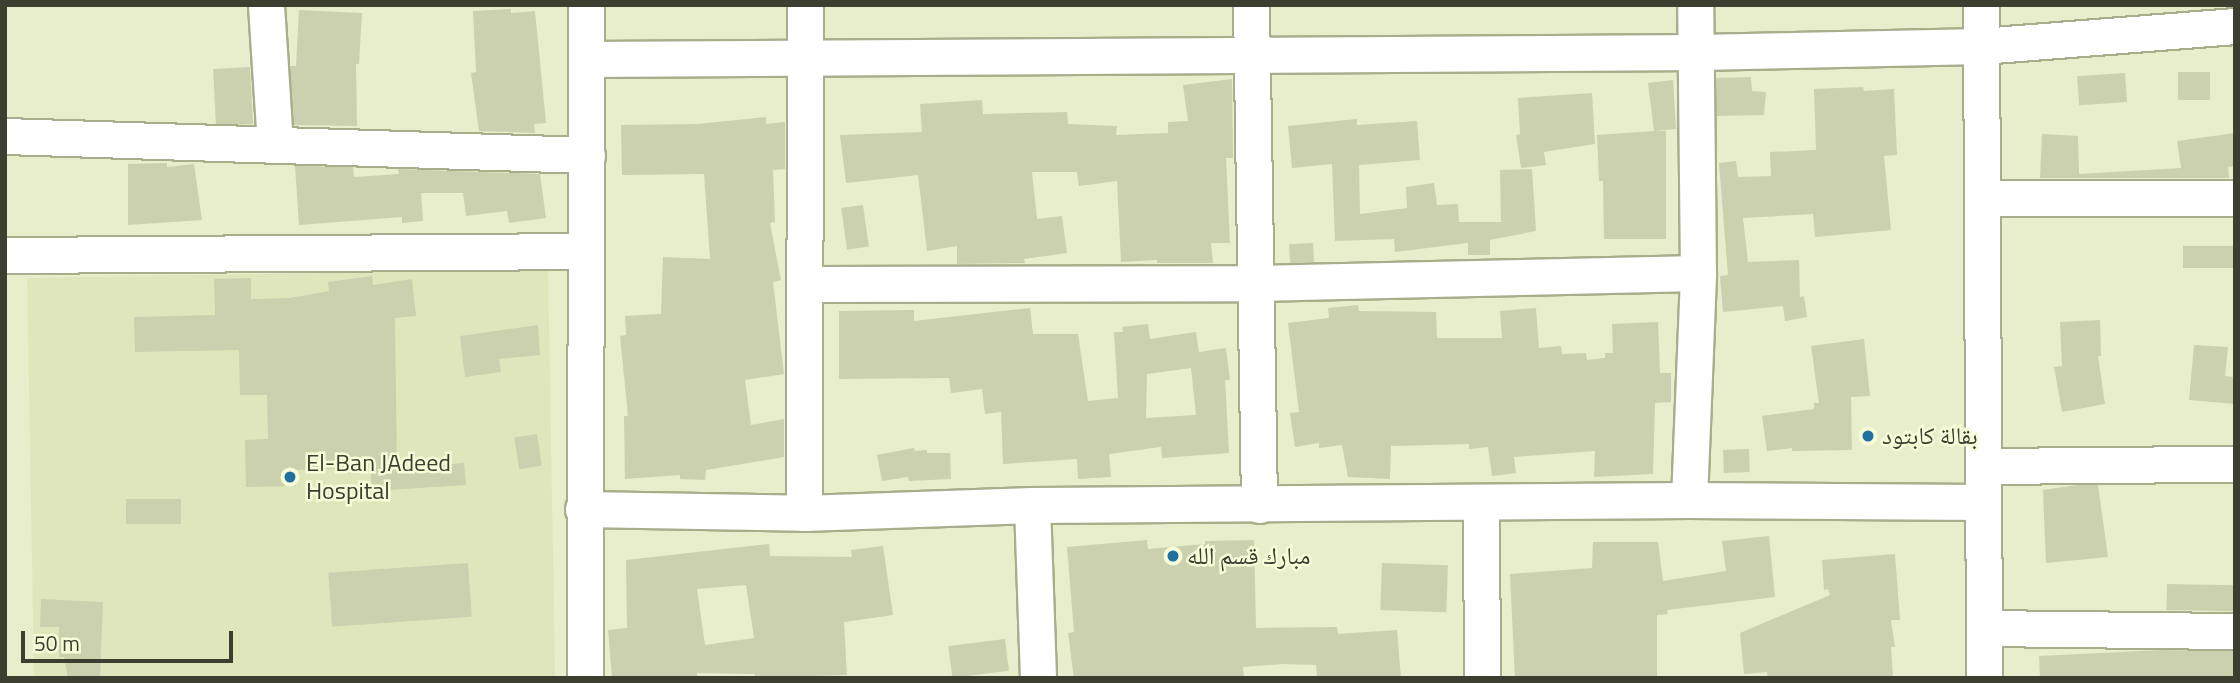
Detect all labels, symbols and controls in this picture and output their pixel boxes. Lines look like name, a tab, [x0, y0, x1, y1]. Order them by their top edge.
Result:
place label: بقالة كابتود	[1882, 422, 1978, 450]
marker: بقالة كابتود	[1860, 428, 1876, 444]
place label: El-Ban JAdeed Hospital	[306, 449, 451, 505]
marker: El-Ban JAdeed Hospital	[280, 467, 300, 487]
place label: مبارك قسم الله	[1187, 542, 1310, 570]
marker: مبارك قسم الله	[1165, 548, 1181, 564]
scale bar	[24, 616, 236, 660]
text: 50 m	[34, 627, 80, 659]

